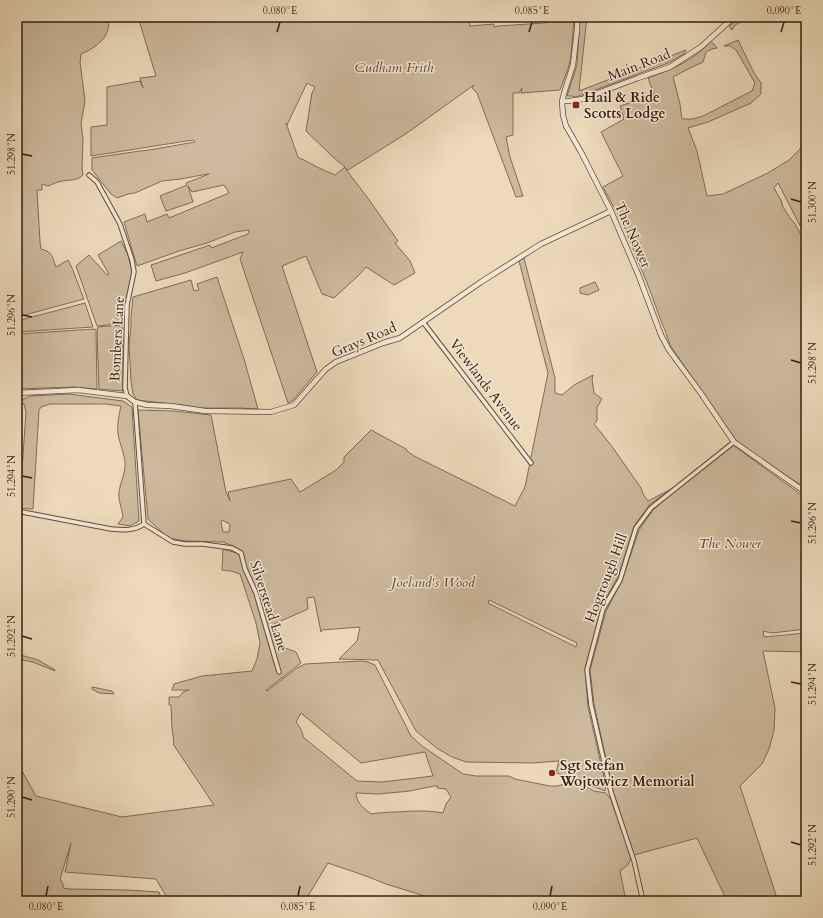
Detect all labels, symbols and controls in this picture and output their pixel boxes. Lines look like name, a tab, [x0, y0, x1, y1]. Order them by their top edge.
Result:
text: 0.080°E	[263, 4, 297, 18]
text: 0.085°E	[515, 4, 549, 18]
text: 0.090°E	[767, 4, 801, 18]
street label: Main Road	[605, 44, 674, 86]
park label: Cudham Frith	[355, 58, 434, 77]
place label: Hail & Ride Scotts Lodge	[584, 88, 666, 123]
marker: Hail & Ride Scotts Lodge	[571, 100, 581, 110]
text: 51.298°N	[5, 133, 19, 175]
text: 51.300°N	[806, 181, 820, 223]
street label: The Nower	[610, 199, 656, 272]
text: 51.296°N	[5, 294, 19, 336]
street label: Bombers Lane	[105, 296, 129, 382]
street label: Grays Road	[329, 318, 400, 362]
street label: Viewlands Avenue	[445, 335, 527, 435]
text: 51.298°N	[806, 342, 820, 384]
text: 51.294°N	[5, 455, 19, 497]
text: 51.296°N	[806, 502, 820, 544]
street label: Hogtrough Hill	[580, 530, 632, 625]
park label: The Nower	[699, 534, 762, 553]
street label: Silverstead Lane	[245, 558, 293, 654]
park label: Joeland's Wood	[388, 573, 476, 592]
text: 51.292°N	[5, 615, 19, 657]
text: 51.294°N	[806, 663, 820, 705]
place label: Sgt Stefan Wojtowicz Memorial	[559, 756, 695, 791]
marker: Sgt Stefan Wojtowicz Memorial	[547, 768, 557, 778]
text: 51.290°N	[5, 776, 19, 818]
text: 51.292°N	[806, 824, 820, 866]
text: 0.080°E	[29, 900, 63, 914]
text: 0.085°E	[281, 900, 315, 914]
text: 0.090°E	[533, 900, 567, 914]

